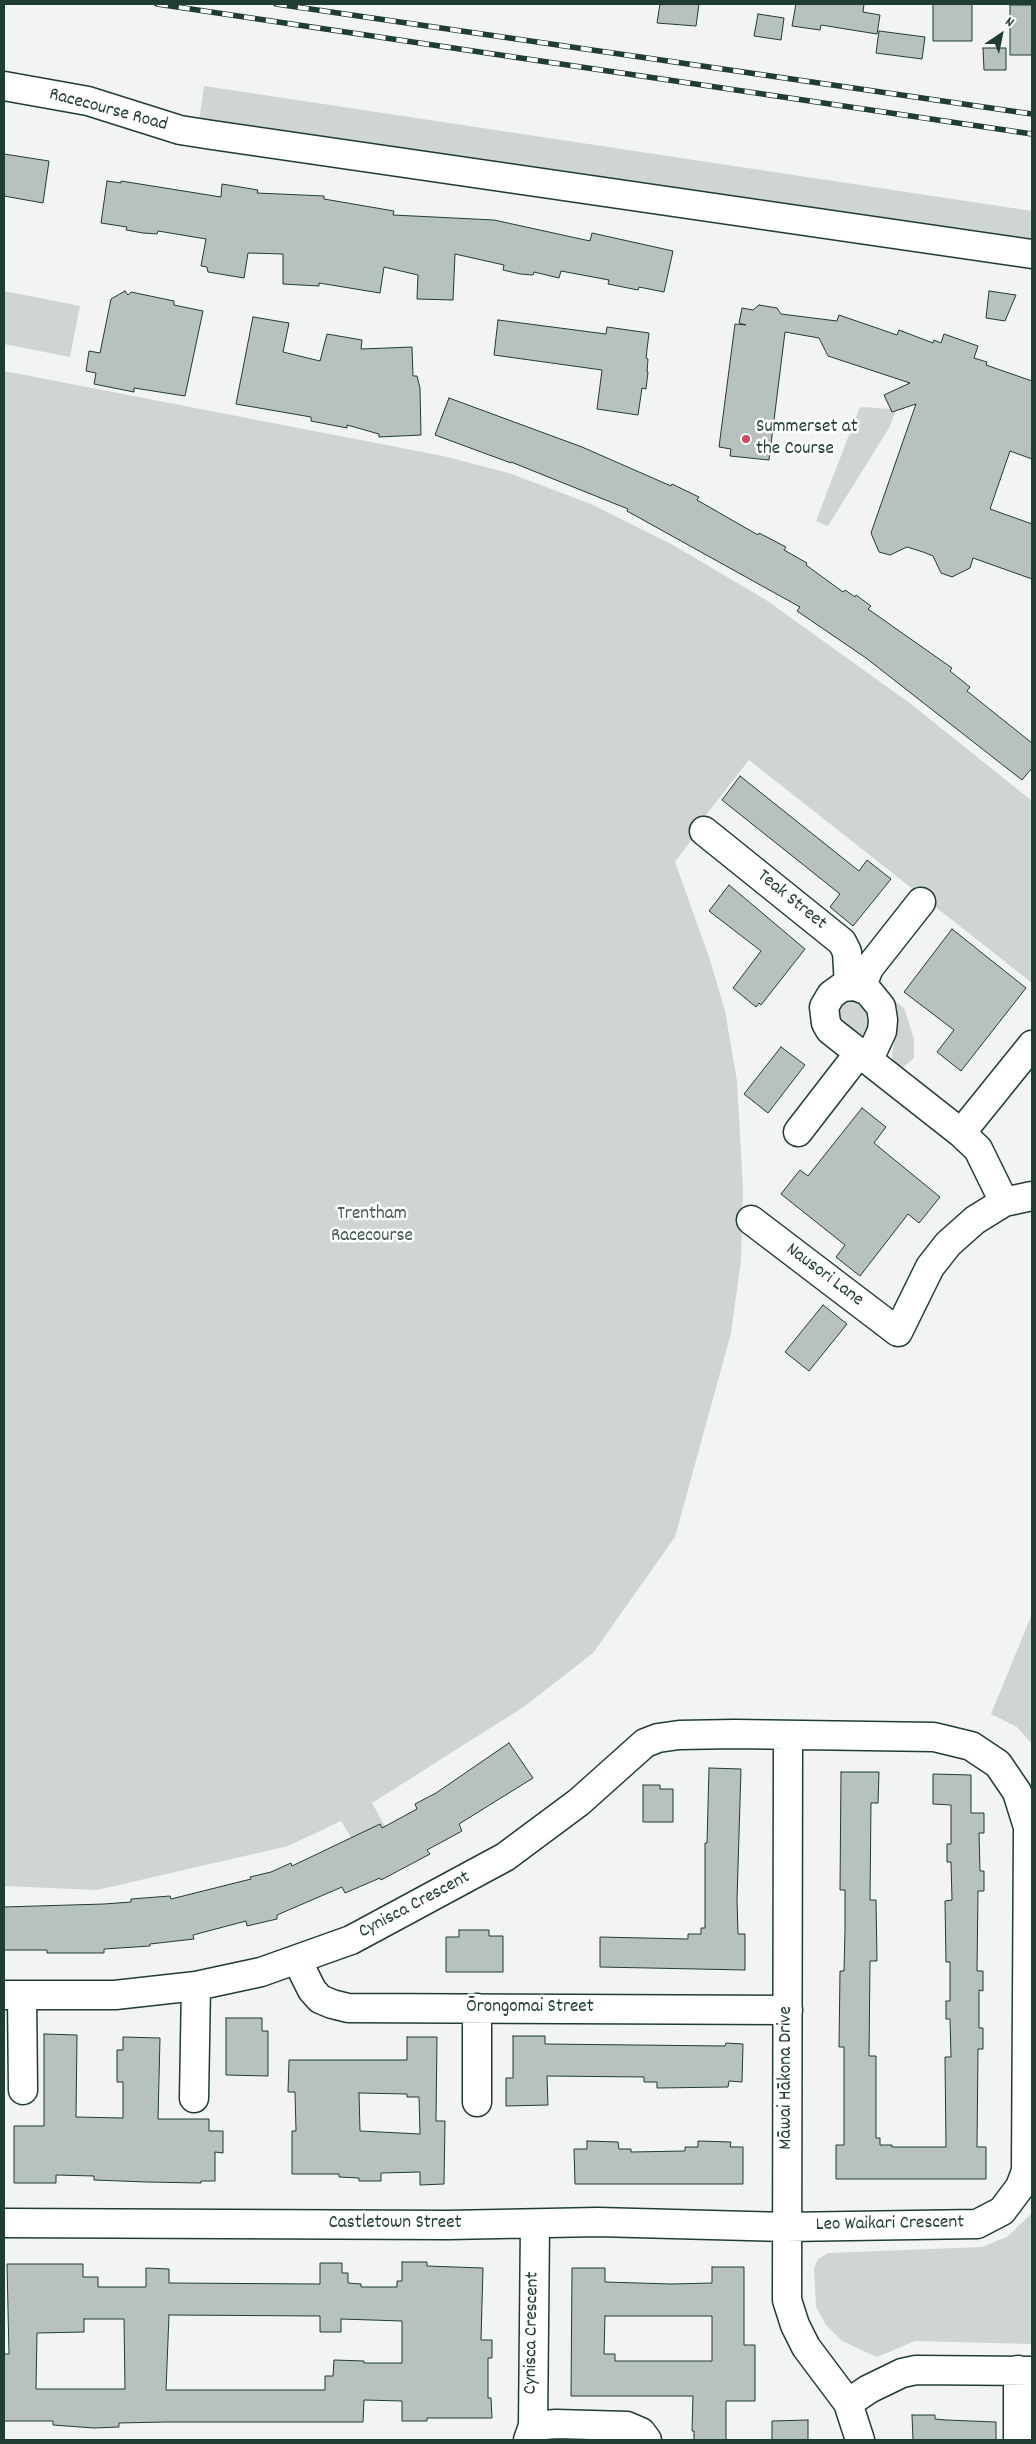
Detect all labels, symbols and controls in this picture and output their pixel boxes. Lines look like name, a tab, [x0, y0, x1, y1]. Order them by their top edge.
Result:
north arrow	[976, 10, 1026, 60]
text: N	[1001, 12, 1018, 33]
street label: Racecourse Road	[46, 84, 170, 138]
place label: Summerset at the Course	[756, 417, 858, 461]
marker: Summerset at the Course	[740, 433, 752, 445]
street label: Teak Street	[752, 866, 830, 936]
park label: Trentham Racecourse	[331, 1204, 413, 1248]
street label: Nausori Lane	[781, 1239, 867, 1313]
street label: Cynisca Crescent	[355, 1867, 475, 1945]
street label: Ōrongomai Street	[466, 1997, 594, 2019]
street label: Māwai Hākona Drive	[776, 2006, 798, 2150]
street label: Leo Waikari Crescent	[816, 2212, 964, 2238]
street label: Castletown Street	[328, 2213, 462, 2235]
street label: Cynisca Crescent	[521, 2271, 545, 2395]

